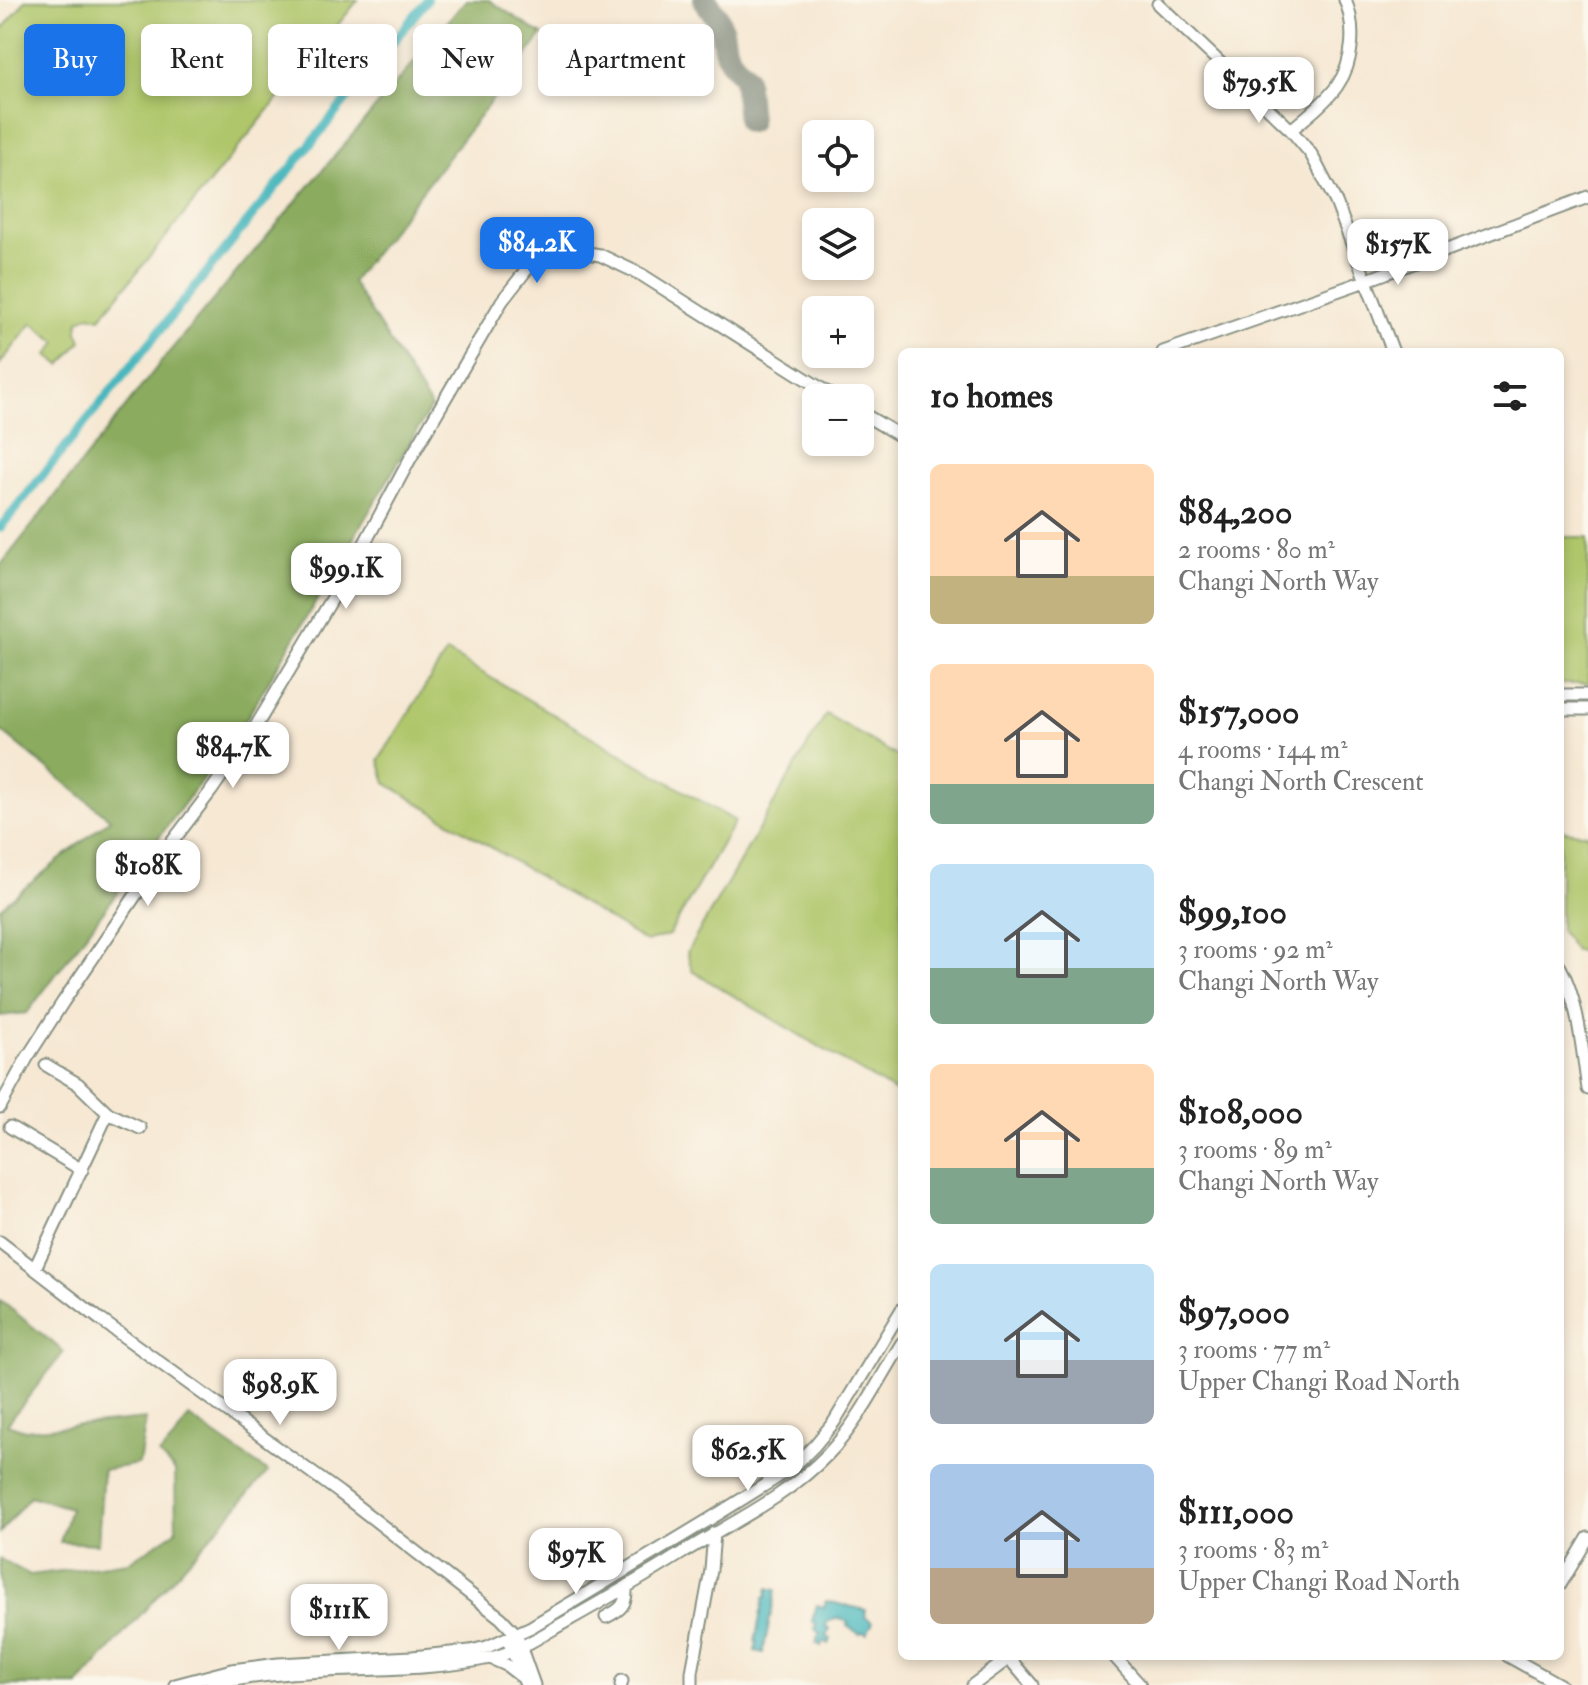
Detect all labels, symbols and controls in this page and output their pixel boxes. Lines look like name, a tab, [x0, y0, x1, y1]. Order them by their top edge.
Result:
chip: Buy	[24, 24, 125, 96]
chip: Rent	[141, 24, 252, 96]
chip: Filters	[268, 24, 397, 96]
chip: New	[413, 24, 522, 96]
chip: Apartment	[538, 24, 714, 96]
pin: $79.5K	[1194, 57, 1324, 125]
text: $79.5K	[1222, 67, 1296, 99]
map controls	[802, 120, 874, 456]
button: locate	[802, 120, 874, 192]
button: layers	[802, 208, 874, 280]
pin: $84.2K	[472, 217, 602, 285]
pin: $157K	[1342, 219, 1454, 287]
text: $84.2K	[498, 227, 576, 259]
text: $157K	[1365, 229, 1431, 261]
button: +	[802, 296, 874, 368]
icon: filters	[1488, 374, 1532, 418]
text: 10 homes	[930, 375, 1053, 418]
button: −	[802, 384, 874, 456]
text: $84,200	[1178, 491, 1292, 534]
icon: home	[994, 496, 1090, 592]
text: 2 rooms · 80 m²	[1178, 534, 1335, 566]
pin: $99.1K	[281, 543, 411, 611]
text: $99.1K	[309, 553, 383, 585]
text: Changi North Way	[1178, 566, 1378, 598]
text: $157,000	[1178, 691, 1300, 734]
icon: home	[994, 696, 1090, 792]
pin: $84.7K	[168, 722, 298, 790]
text: $84.7K	[195, 732, 271, 764]
text: 4 rooms · 144 m²	[1178, 734, 1348, 766]
text: Changi North Crescent	[1178, 766, 1424, 798]
pin: $108K	[92, 840, 204, 908]
text: $108K	[114, 850, 182, 882]
text: $99,100	[1178, 891, 1287, 934]
icon: home	[994, 896, 1090, 992]
text: 3 rooms · 92 m²	[1178, 934, 1333, 966]
text: Changi North Way	[1178, 966, 1378, 998]
text: $108,000	[1178, 1091, 1303, 1134]
icon: home	[994, 1096, 1090, 1192]
text: 3 rooms · 89 m²	[1178, 1134, 1332, 1166]
text: Changi North Way	[1178, 1166, 1378, 1198]
text: $97,000	[1178, 1291, 1290, 1334]
icon: home	[994, 1296, 1090, 1392]
text: 3 rooms · 77 m²	[1178, 1334, 1330, 1366]
pin: $98.9K	[215, 1359, 345, 1427]
text: Upper Changi Road North	[1178, 1366, 1460, 1398]
text: $98.9K	[242, 1369, 318, 1401]
pin: $62.5K	[683, 1425, 813, 1493]
text: $62.5K	[710, 1435, 786, 1467]
text: $111,000	[1178, 1491, 1294, 1534]
icon: home	[994, 1496, 1090, 1592]
pin: $97K	[529, 1528, 623, 1596]
text: 3 rooms · 83 m²	[1178, 1534, 1328, 1566]
text: $97K	[547, 1538, 605, 1570]
text: Upper Changi Road North	[1178, 1566, 1460, 1598]
pin: $111K	[283, 1584, 395, 1652]
text: $111K	[309, 1594, 369, 1626]

